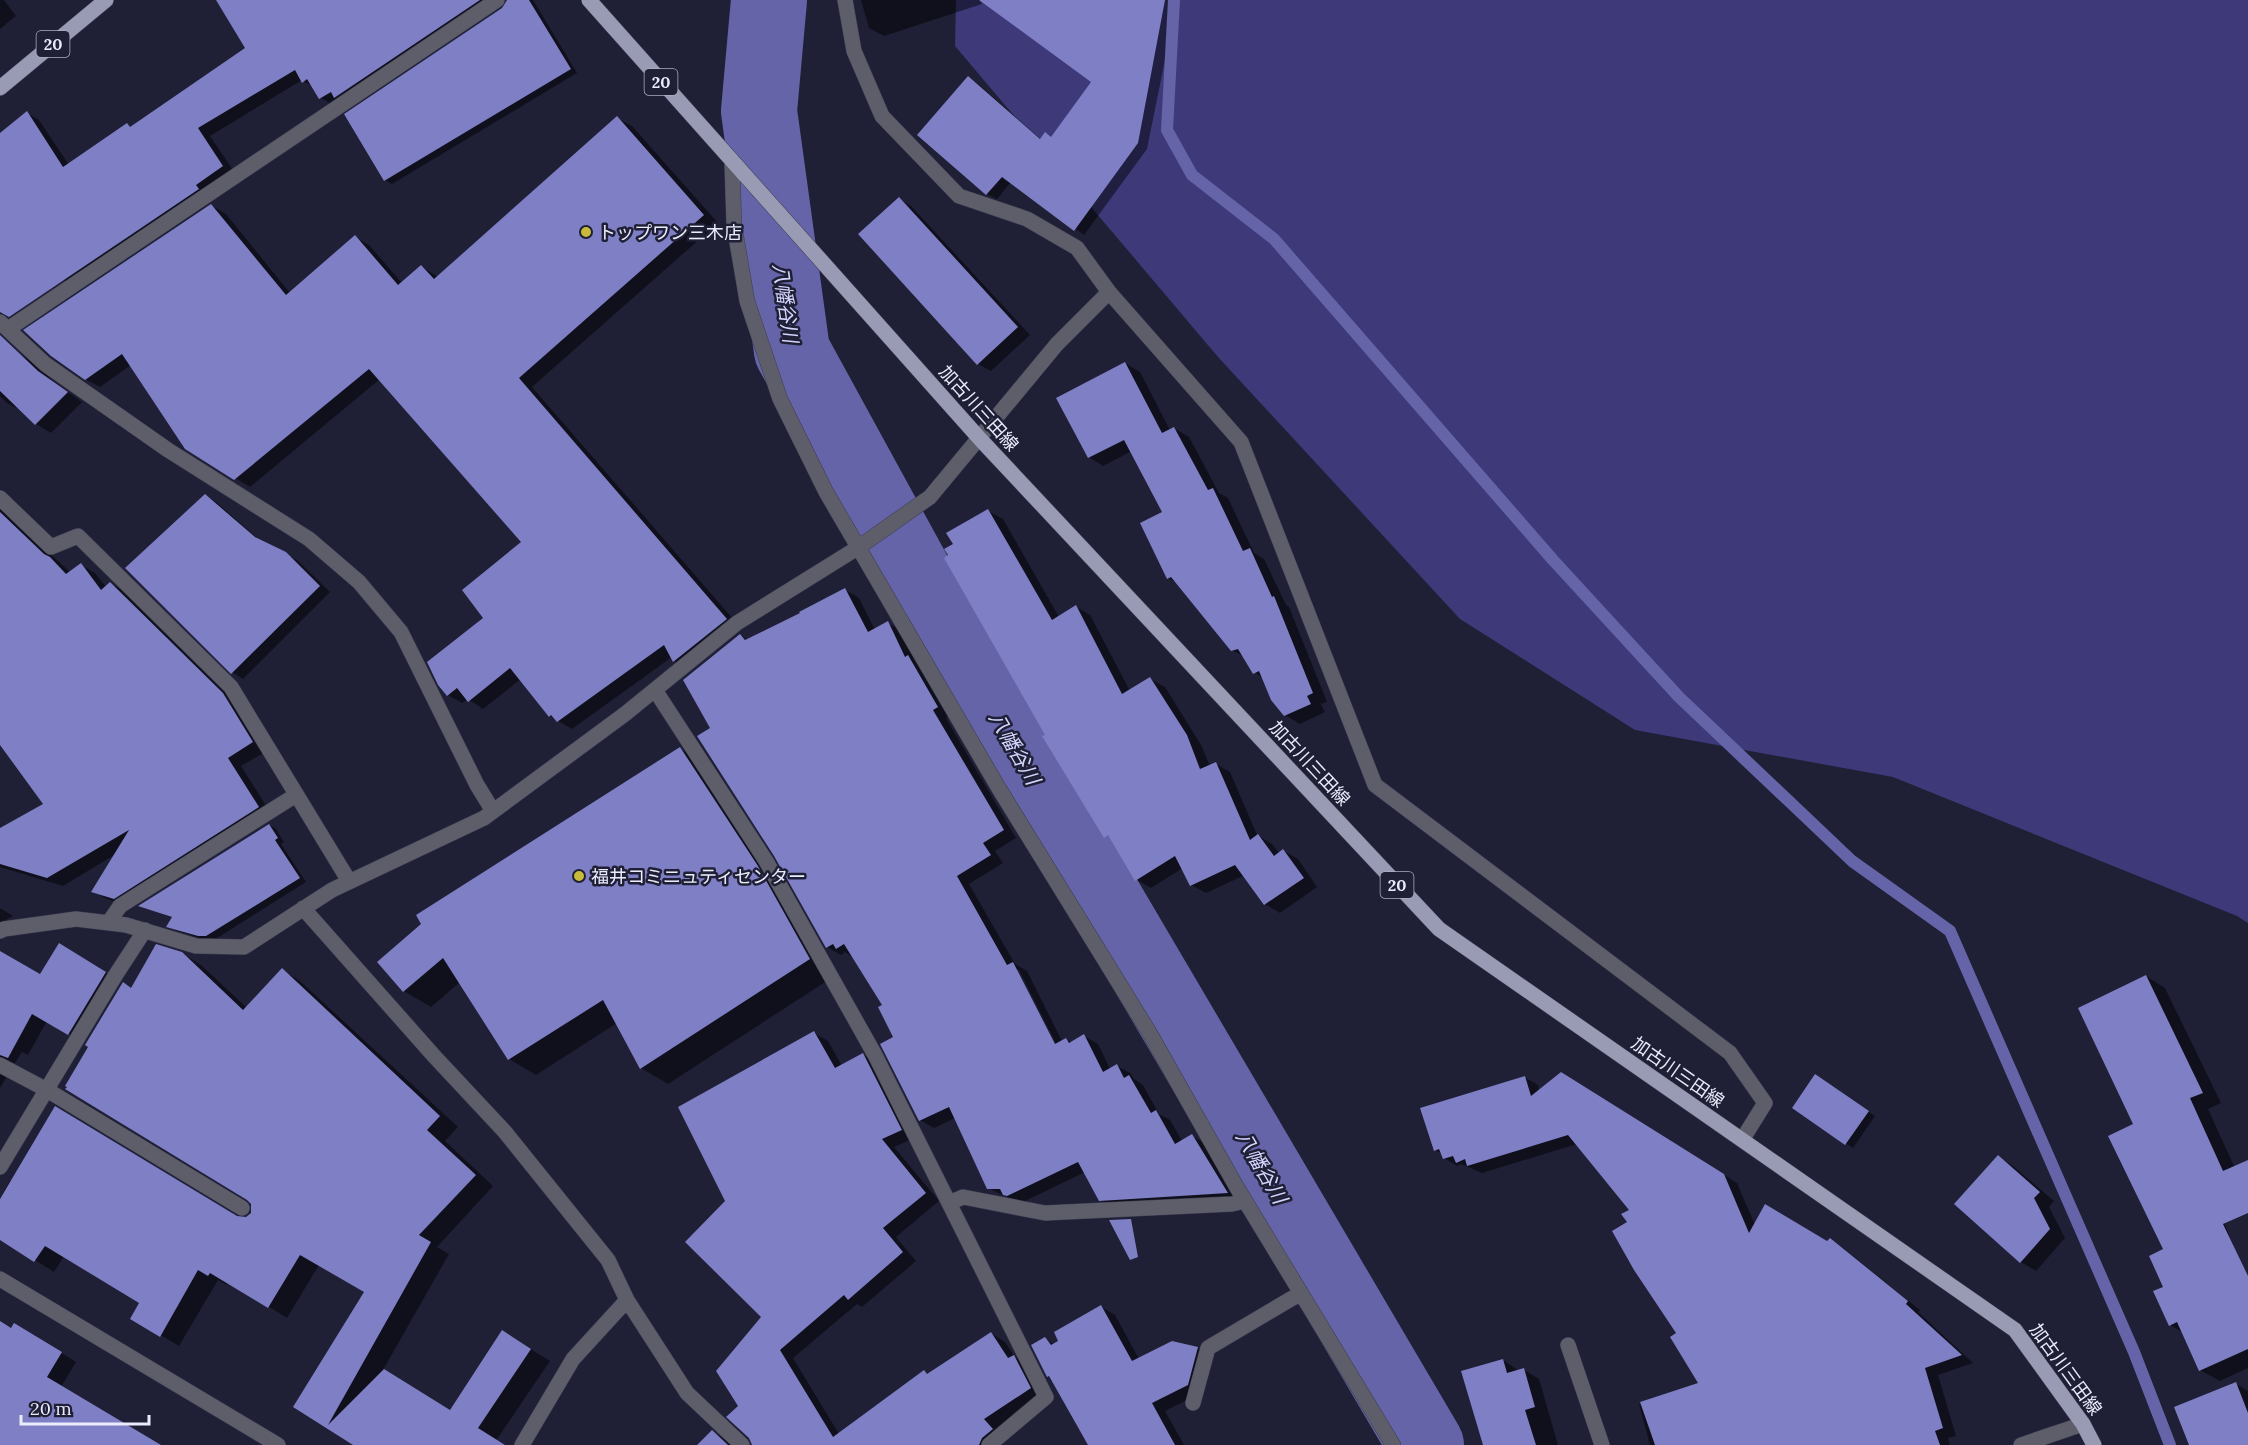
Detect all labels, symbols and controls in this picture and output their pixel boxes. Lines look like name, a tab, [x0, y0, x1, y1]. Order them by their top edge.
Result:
road number: 20	[36, 31, 70, 57]
road number: 20	[644, 69, 678, 95]
place label: トップワン三木店	[598, 221, 742, 244]
marker: トップワン三木店	[579, 225, 593, 239]
water label: 八幡谷川	[768, 262, 804, 346]
street label: 加古川三田線	[934, 360, 1024, 456]
water label: 八幡谷川	[984, 707, 1047, 791]
street label: 加古川三田線	[1265, 716, 1355, 810]
place label: 福井コミニュティセンター	[591, 865, 806, 888]
marker: 福井コミニュティセンター	[572, 869, 586, 883]
road number: 20	[1380, 872, 1414, 898]
street label: 加古川三田線	[1627, 1032, 1729, 1112]
water label: 八幡谷川	[1231, 1126, 1294, 1210]
street label: 加古川三田線	[2025, 1319, 2107, 1419]
scale bar	[21, 1388, 148, 1426]
text: 20 m	[30, 1397, 72, 1420]

